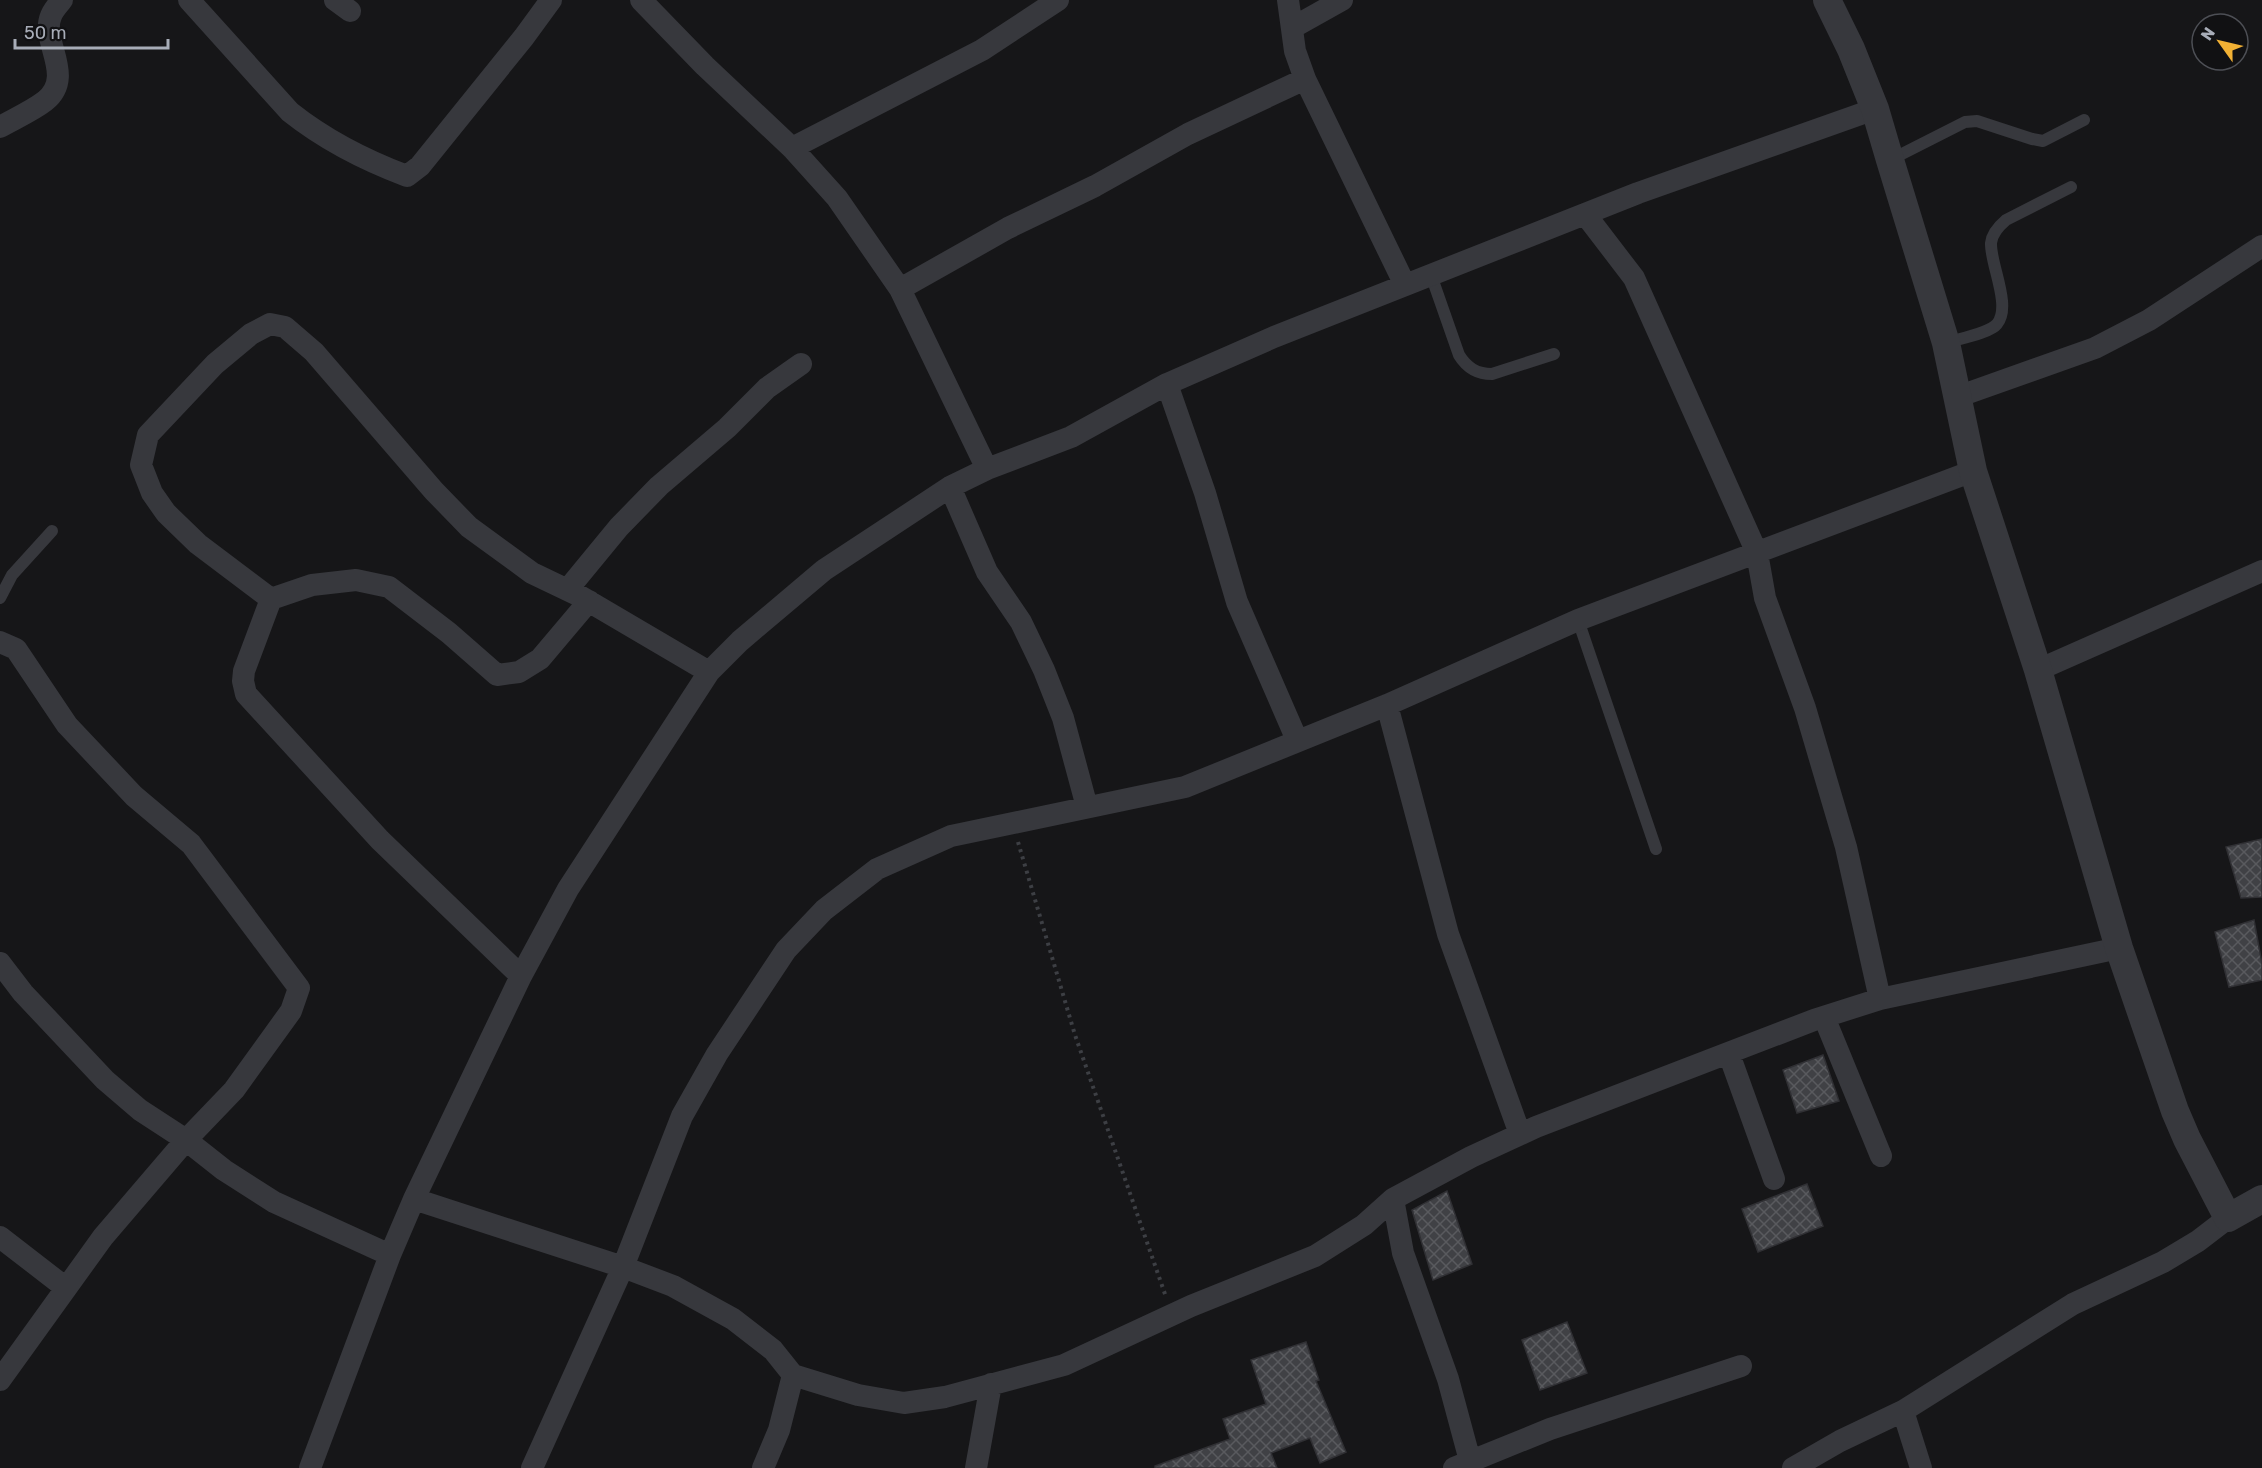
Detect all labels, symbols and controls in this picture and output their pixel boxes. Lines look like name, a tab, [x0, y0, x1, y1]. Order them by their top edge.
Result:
scale bar	[15, 12, 168, 50]
north arrow	[2190, 12, 2250, 72]
text: 50 m	[24, 22, 67, 44]
text: N	[2197, 24, 2219, 44]

